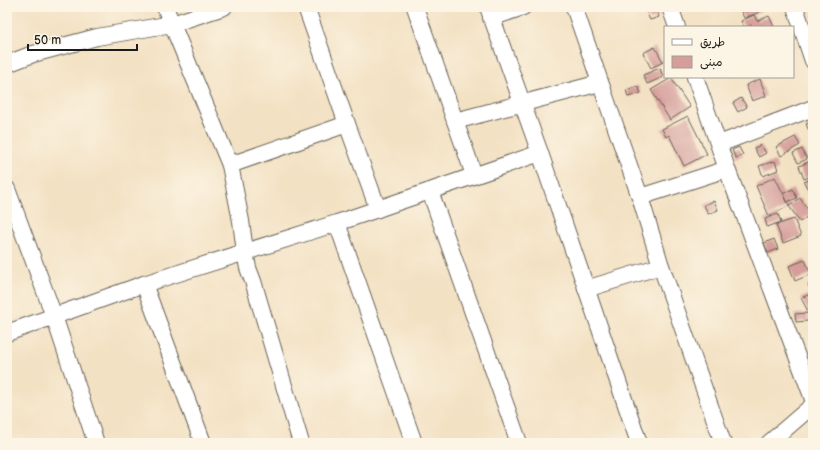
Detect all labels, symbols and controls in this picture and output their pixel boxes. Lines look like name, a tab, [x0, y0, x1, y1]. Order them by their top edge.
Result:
scale bar	[28, 26, 137, 52]
legend	[664, 26, 794, 78]
text: 50 m	[34, 33, 61, 48]
text: طريق	[700, 35, 725, 50]
text: مبنى	[700, 55, 723, 70]

